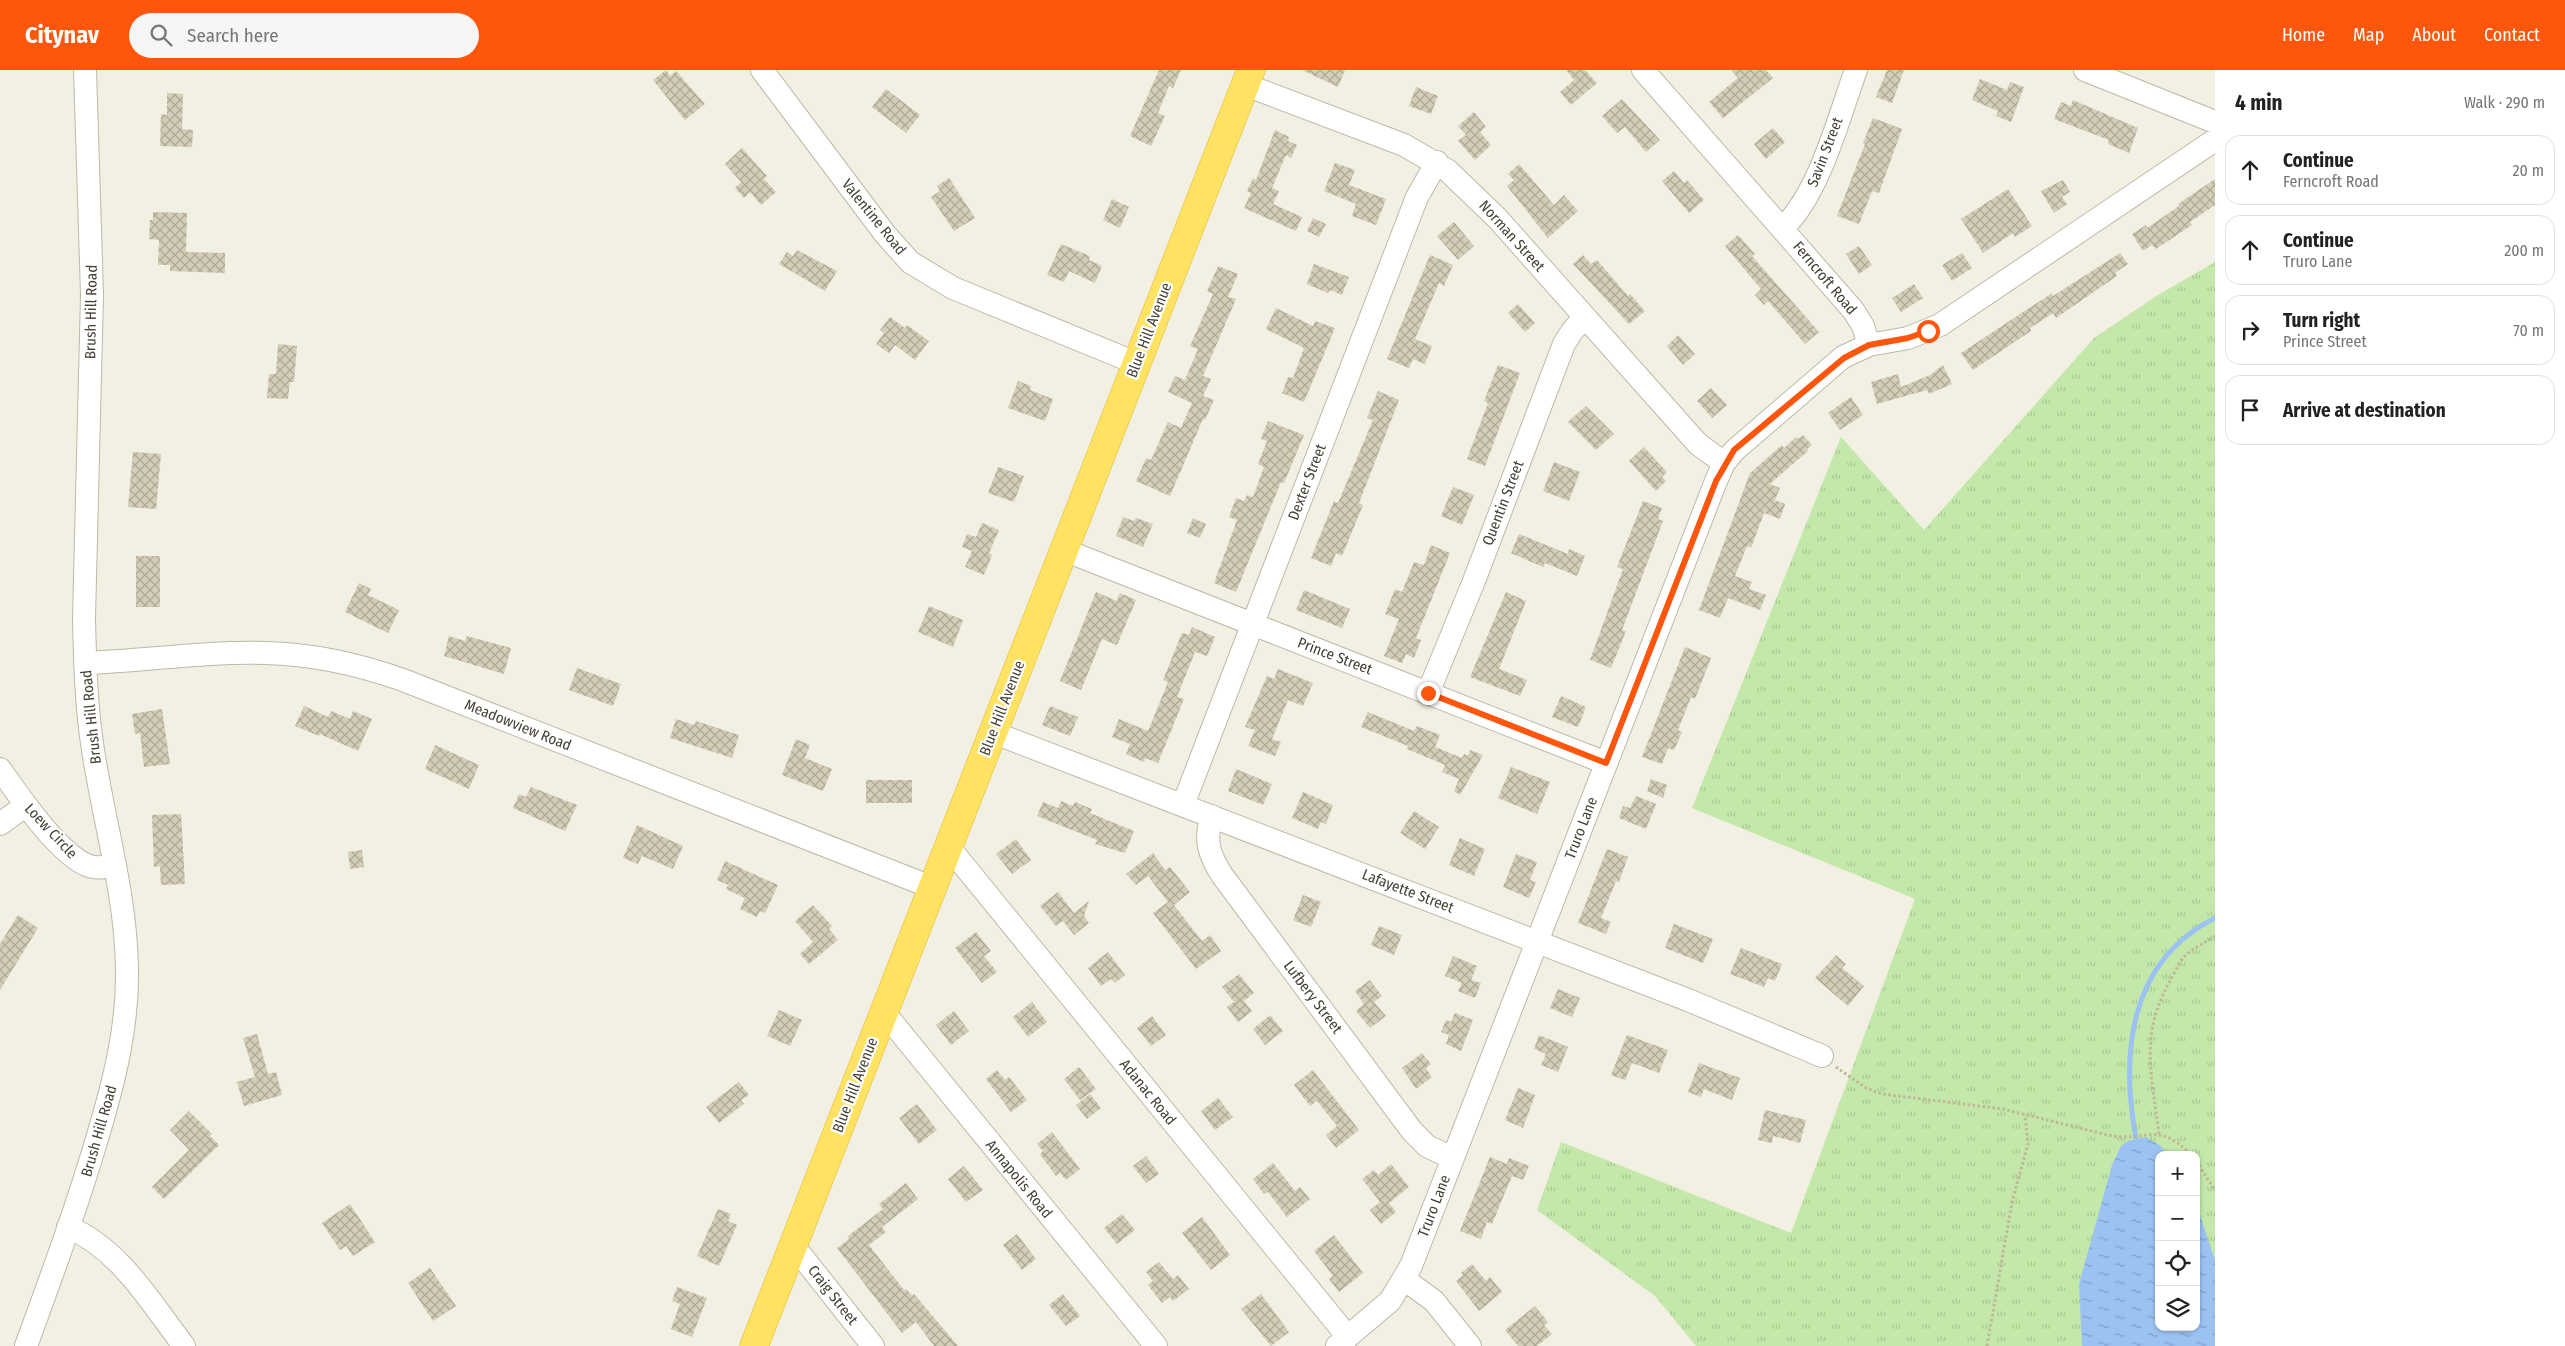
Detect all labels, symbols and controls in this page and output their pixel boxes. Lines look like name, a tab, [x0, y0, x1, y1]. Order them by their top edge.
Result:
search box	[129, 13, 479, 58]
text: Citynav	[25, 21, 99, 49]
icon: search	[147, 21, 175, 49]
text: Search here	[187, 24, 279, 47]
text: Home	[2282, 24, 2325, 46]
text: Map	[2353, 24, 2384, 46]
text: About	[2412, 24, 2456, 46]
text: Contact	[2484, 24, 2540, 46]
text: 4 min	[2235, 90, 2283, 116]
text: Walk · 290 m	[2464, 93, 2545, 112]
street label: Savin Street	[1803, 114, 1847, 189]
text: Continue	[2283, 149, 2354, 172]
icon: ahead	[2236, 156, 2264, 184]
text: 20 m	[2513, 161, 2544, 180]
text: Ferncroft Road	[2283, 172, 2379, 191]
street label: Valentine Road	[838, 176, 910, 258]
street label: Norman Street	[1475, 197, 1549, 275]
text: Continue	[2283, 229, 2354, 252]
icon: ahead	[2236, 236, 2264, 264]
street label: Ferncroft Road	[1789, 238, 1861, 318]
text: 200 m	[2504, 241, 2544, 260]
text: Truro Lane	[2283, 252, 2352, 271]
street label: Brush Hill Road	[81, 265, 101, 359]
street label: Blue Hill Avenue	[1123, 280, 1175, 380]
text: Turn right	[2283, 309, 2360, 332]
icon: right	[2236, 316, 2264, 344]
route start	[1917, 320, 1940, 343]
text: 70 m	[2513, 321, 2544, 340]
text: Prince Street	[2283, 332, 2367, 351]
icon: arrive	[2236, 396, 2264, 424]
text: Arrive at destination	[2283, 399, 2446, 422]
street label: Dexter Street	[1284, 441, 1330, 523]
street label: Quentin Street	[1479, 458, 1527, 548]
street label: Prince Street	[1295, 634, 1375, 678]
street label: Blue Hill Avenue	[976, 658, 1028, 758]
street label: Brush Hill Road	[77, 669, 105, 765]
route end	[1417, 682, 1440, 705]
street label: Meadowview Road	[462, 695, 574, 755]
street label: Truro Lane	[1561, 794, 1601, 862]
street label: Loew Circle	[21, 800, 81, 862]
street label: Lafayette Street	[1360, 865, 1456, 917]
street label: Lufbery Street	[1280, 957, 1346, 1037]
street label: Blue Hill Avenue	[829, 1035, 881, 1135]
street label: Adanac Road	[1116, 1055, 1180, 1129]
street label: Brush Hill Road	[77, 1083, 121, 1179]
street label: Annapolis Road	[982, 1136, 1056, 1222]
map controls	[2155, 1151, 2200, 1331]
button: +	[2155, 1151, 2200, 1196]
street label: Truro Lane	[1414, 1172, 1454, 1240]
button: −	[2155, 1196, 2200, 1241]
button: locate	[2155, 1241, 2200, 1286]
street label: Craig Street	[804, 1262, 862, 1328]
button: layers	[2155, 1286, 2200, 1331]

